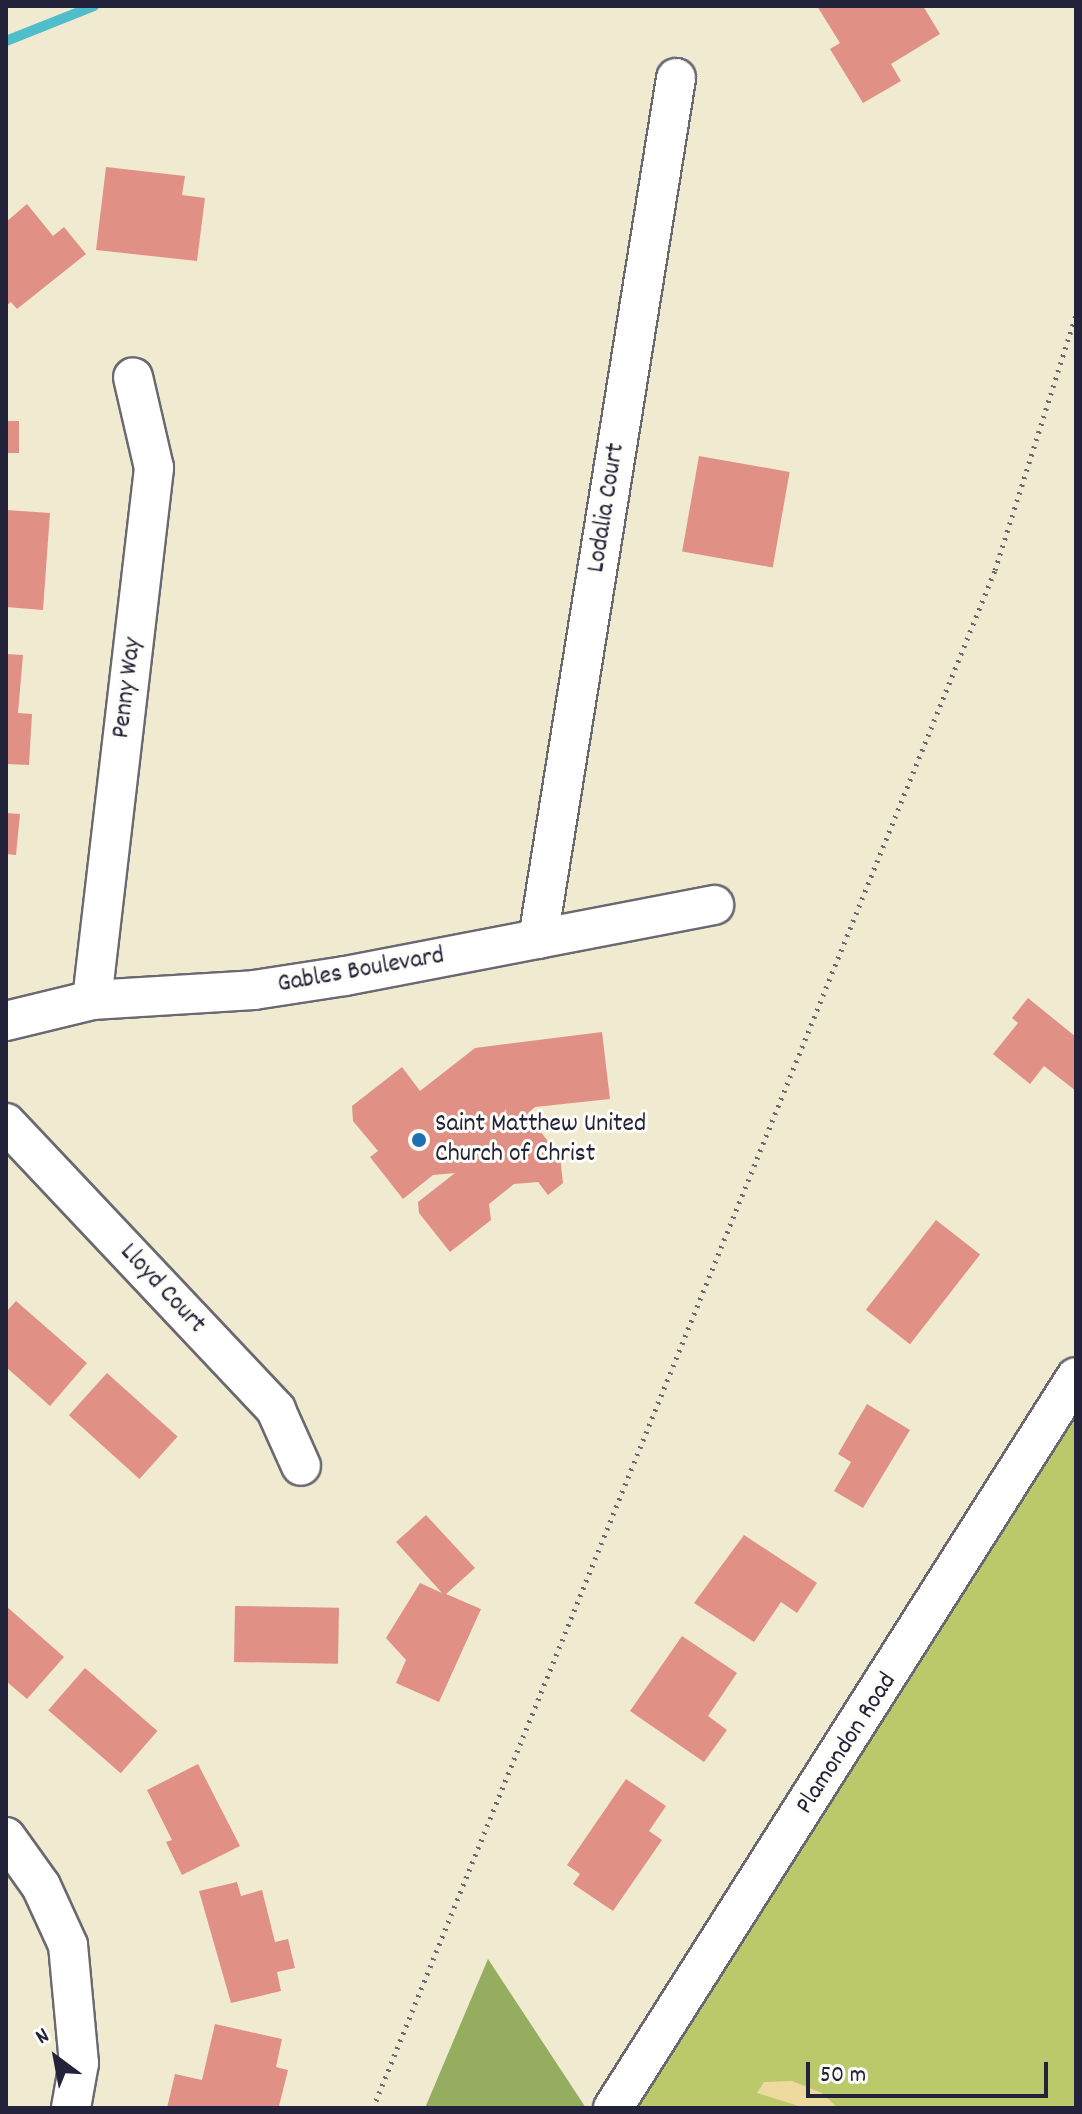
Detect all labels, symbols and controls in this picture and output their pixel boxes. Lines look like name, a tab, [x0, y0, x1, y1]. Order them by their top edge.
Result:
street label: Lodalia Court	[581, 441, 633, 575]
street label: Penny Way	[106, 636, 150, 740]
street label: Gables Boulevard	[275, 941, 447, 1001]
place label: Saint Matthew United Church of Christ	[435, 1109, 646, 1170]
marker: Saint Matthew United Church of Christ	[410, 1131, 428, 1149]
street label: Lloyd Court	[112, 1237, 212, 1341]
street label: Plamondon Road	[790, 1668, 904, 1820]
north arrow	[16, 2018, 96, 2098]
text: N	[30, 2021, 56, 2053]
scale bar	[810, 2046, 1052, 2096]
text: 50 m	[820, 2059, 866, 2093]

